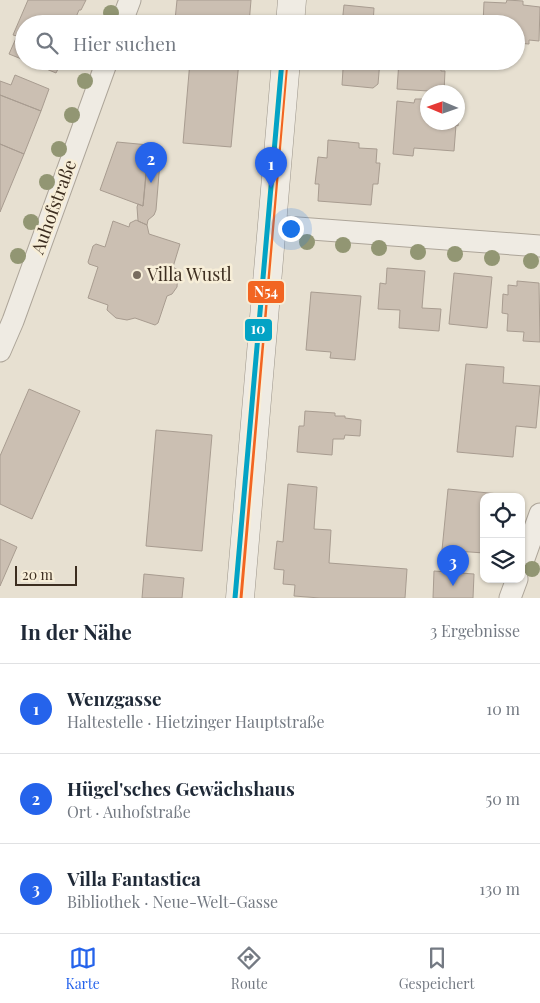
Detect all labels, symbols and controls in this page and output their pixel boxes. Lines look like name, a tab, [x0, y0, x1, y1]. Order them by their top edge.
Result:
search box	[15, 15, 525, 70]
icon: search	[33, 29, 61, 57]
text: Hier suchen	[73, 30, 176, 56]
north arrow	[420, 85, 465, 130]
pin: 2	[135, 142, 167, 183]
pin: 1	[255, 147, 287, 188]
street label: Auhofstraße	[25, 156, 81, 258]
your location	[278, 216, 304, 242]
place label: Villa Wustl	[146, 262, 232, 286]
marker: Villa Wustl	[131, 269, 143, 281]
line badge: N54	[247, 280, 285, 304]
text: N54	[254, 282, 278, 301]
line badge: 10	[244, 318, 273, 342]
text: 10	[251, 319, 265, 338]
map controls	[480, 493, 525, 583]
button: locate	[480, 493, 525, 538]
button: layers	[480, 538, 525, 583]
pin: 3	[437, 545, 469, 586]
scale bar	[15, 563, 78, 586]
text: 20 m	[22, 565, 53, 584]
text: In der Nähe	[20, 617, 132, 645]
text: 3 Ergebnisse	[430, 620, 520, 641]
text: Wenzgasse	[67, 685, 162, 711]
text: 1	[33, 698, 39, 719]
text: 10 m	[486, 698, 520, 719]
text: Haltestelle · Hietzinger Hauptstraße	[67, 711, 325, 732]
text: Hügel'sches Gewächshaus	[67, 775, 295, 801]
text: 2	[32, 788, 40, 809]
text: 50 m	[486, 788, 520, 809]
text: Ort · Auhofstraße	[67, 801, 191, 822]
text: Villa Fantastica	[67, 865, 201, 891]
text: 3	[32, 878, 40, 899]
text: 130 m	[479, 878, 520, 899]
text: Bibliothek · Neue-Welt-Gasse	[67, 891, 278, 912]
tab: Karte	[65, 944, 100, 993]
tab: Route	[231, 944, 268, 993]
tab: Gespeichert	[399, 944, 475, 993]

